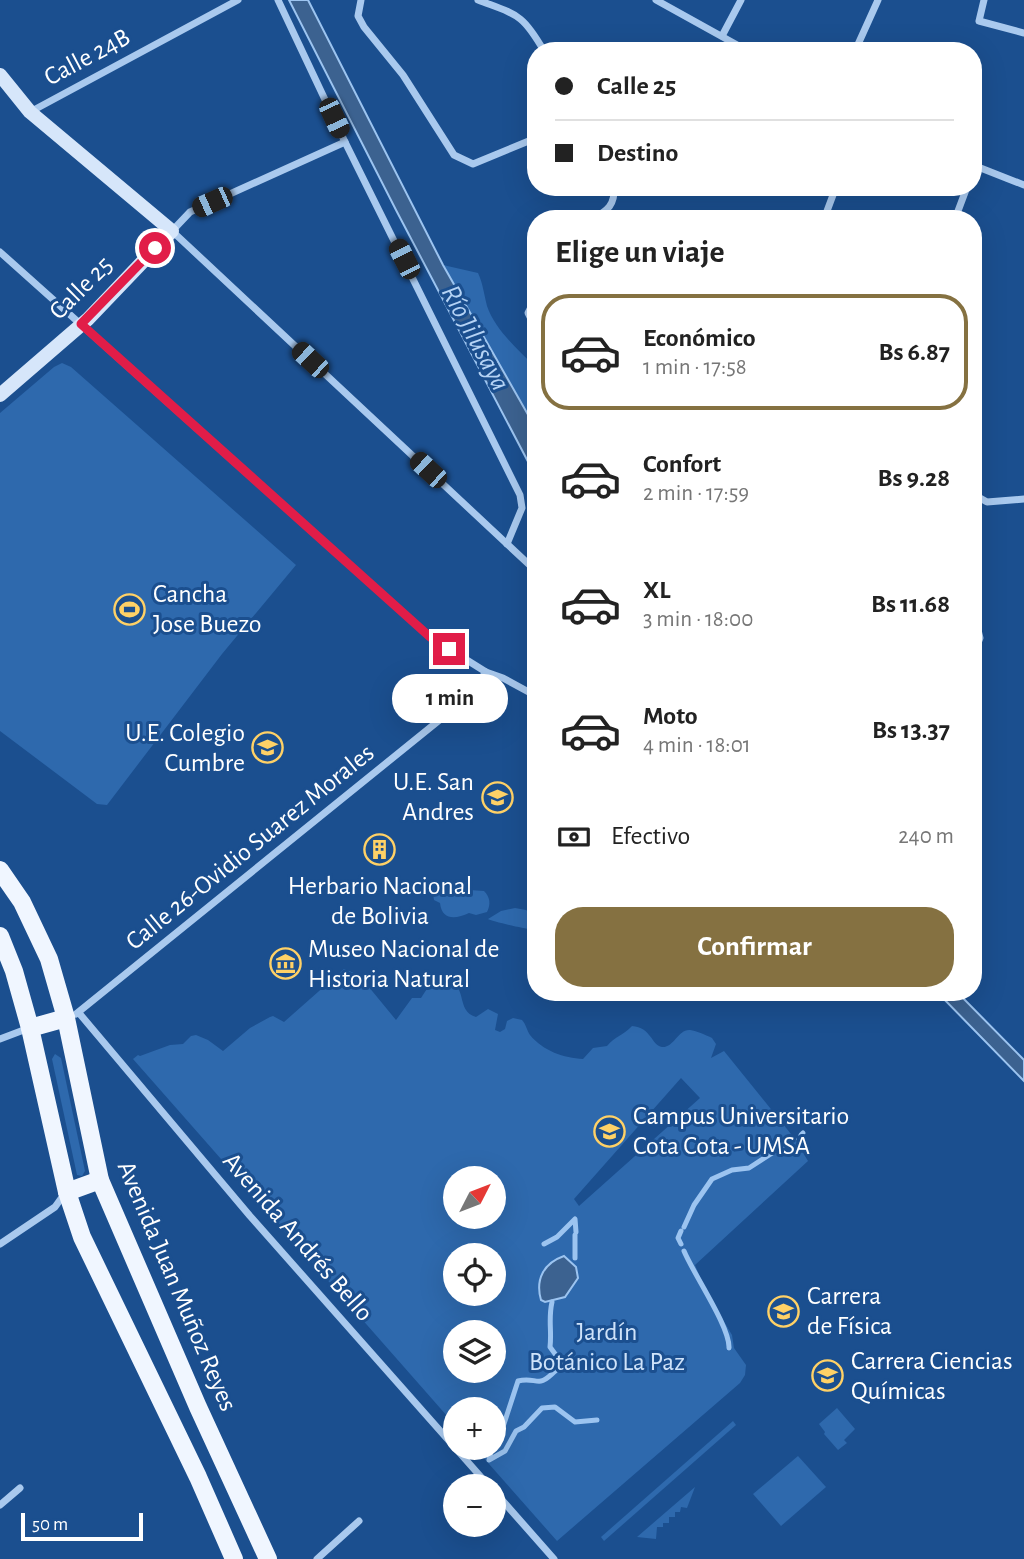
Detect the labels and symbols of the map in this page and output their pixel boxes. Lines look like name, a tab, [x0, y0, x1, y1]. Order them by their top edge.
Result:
street label: Calle 24B	[40, 24, 134, 90]
car	[316, 95, 353, 141]
car	[189, 184, 236, 220]
route start	[139, 232, 171, 264]
car	[386, 236, 423, 282]
street label: Calle 25	[44, 251, 118, 325]
water label: Río Jilusaya	[436, 281, 514, 395]
car	[288, 338, 333, 382]
car	[406, 448, 451, 492]
place label: Cancha Jose Buezo	[153, 581, 262, 637]
sports icon: Cancha Jose Buezo	[113, 592, 147, 626]
route end	[433, 633, 465, 665]
callout: 1 min	[391, 674, 507, 722]
place label: U.E. Colegio Cumbre	[125, 720, 245, 776]
school or university icon: U.E. Colegio Cumbre	[251, 731, 285, 765]
street label: Calle 26-Ovidio Suarez Morales	[121, 739, 379, 955]
place label: U.E. San Andres	[393, 769, 474, 825]
school or university icon: U.E. San Andres	[480, 780, 514, 814]
building icon: Herbario Nacional de Bolivia	[363, 833, 397, 867]
place label: Herbario Nacional de Bolivia	[288, 873, 472, 929]
place label: Museo Nacional de Historia Natural	[308, 936, 500, 992]
museum icon: Museo Nacional de Historia Natural	[268, 947, 302, 981]
place label: Campus Universitario Cota Cota - UMSA	[633, 1103, 849, 1159]
school or university icon: Campus Universitario Cota Cota - UMSA	[593, 1114, 627, 1148]
street label: Avenida Andrés Bello	[218, 1148, 378, 1326]
street label: Avenida Juan Muñoz Reyes	[113, 1157, 241, 1415]
north arrow	[443, 1166, 506, 1228]
place label: Carrera de Física	[807, 1283, 892, 1339]
school or university icon: Carrera de Física	[767, 1294, 801, 1328]
park label: Jardín Botánico La Paz	[529, 1319, 685, 1375]
place label: Carrera Ciencias Químicas	[851, 1348, 1013, 1404]
school or university icon: Carrera Ciencias Químicas	[811, 1359, 845, 1393]
scale bar	[21, 1510, 144, 1542]

